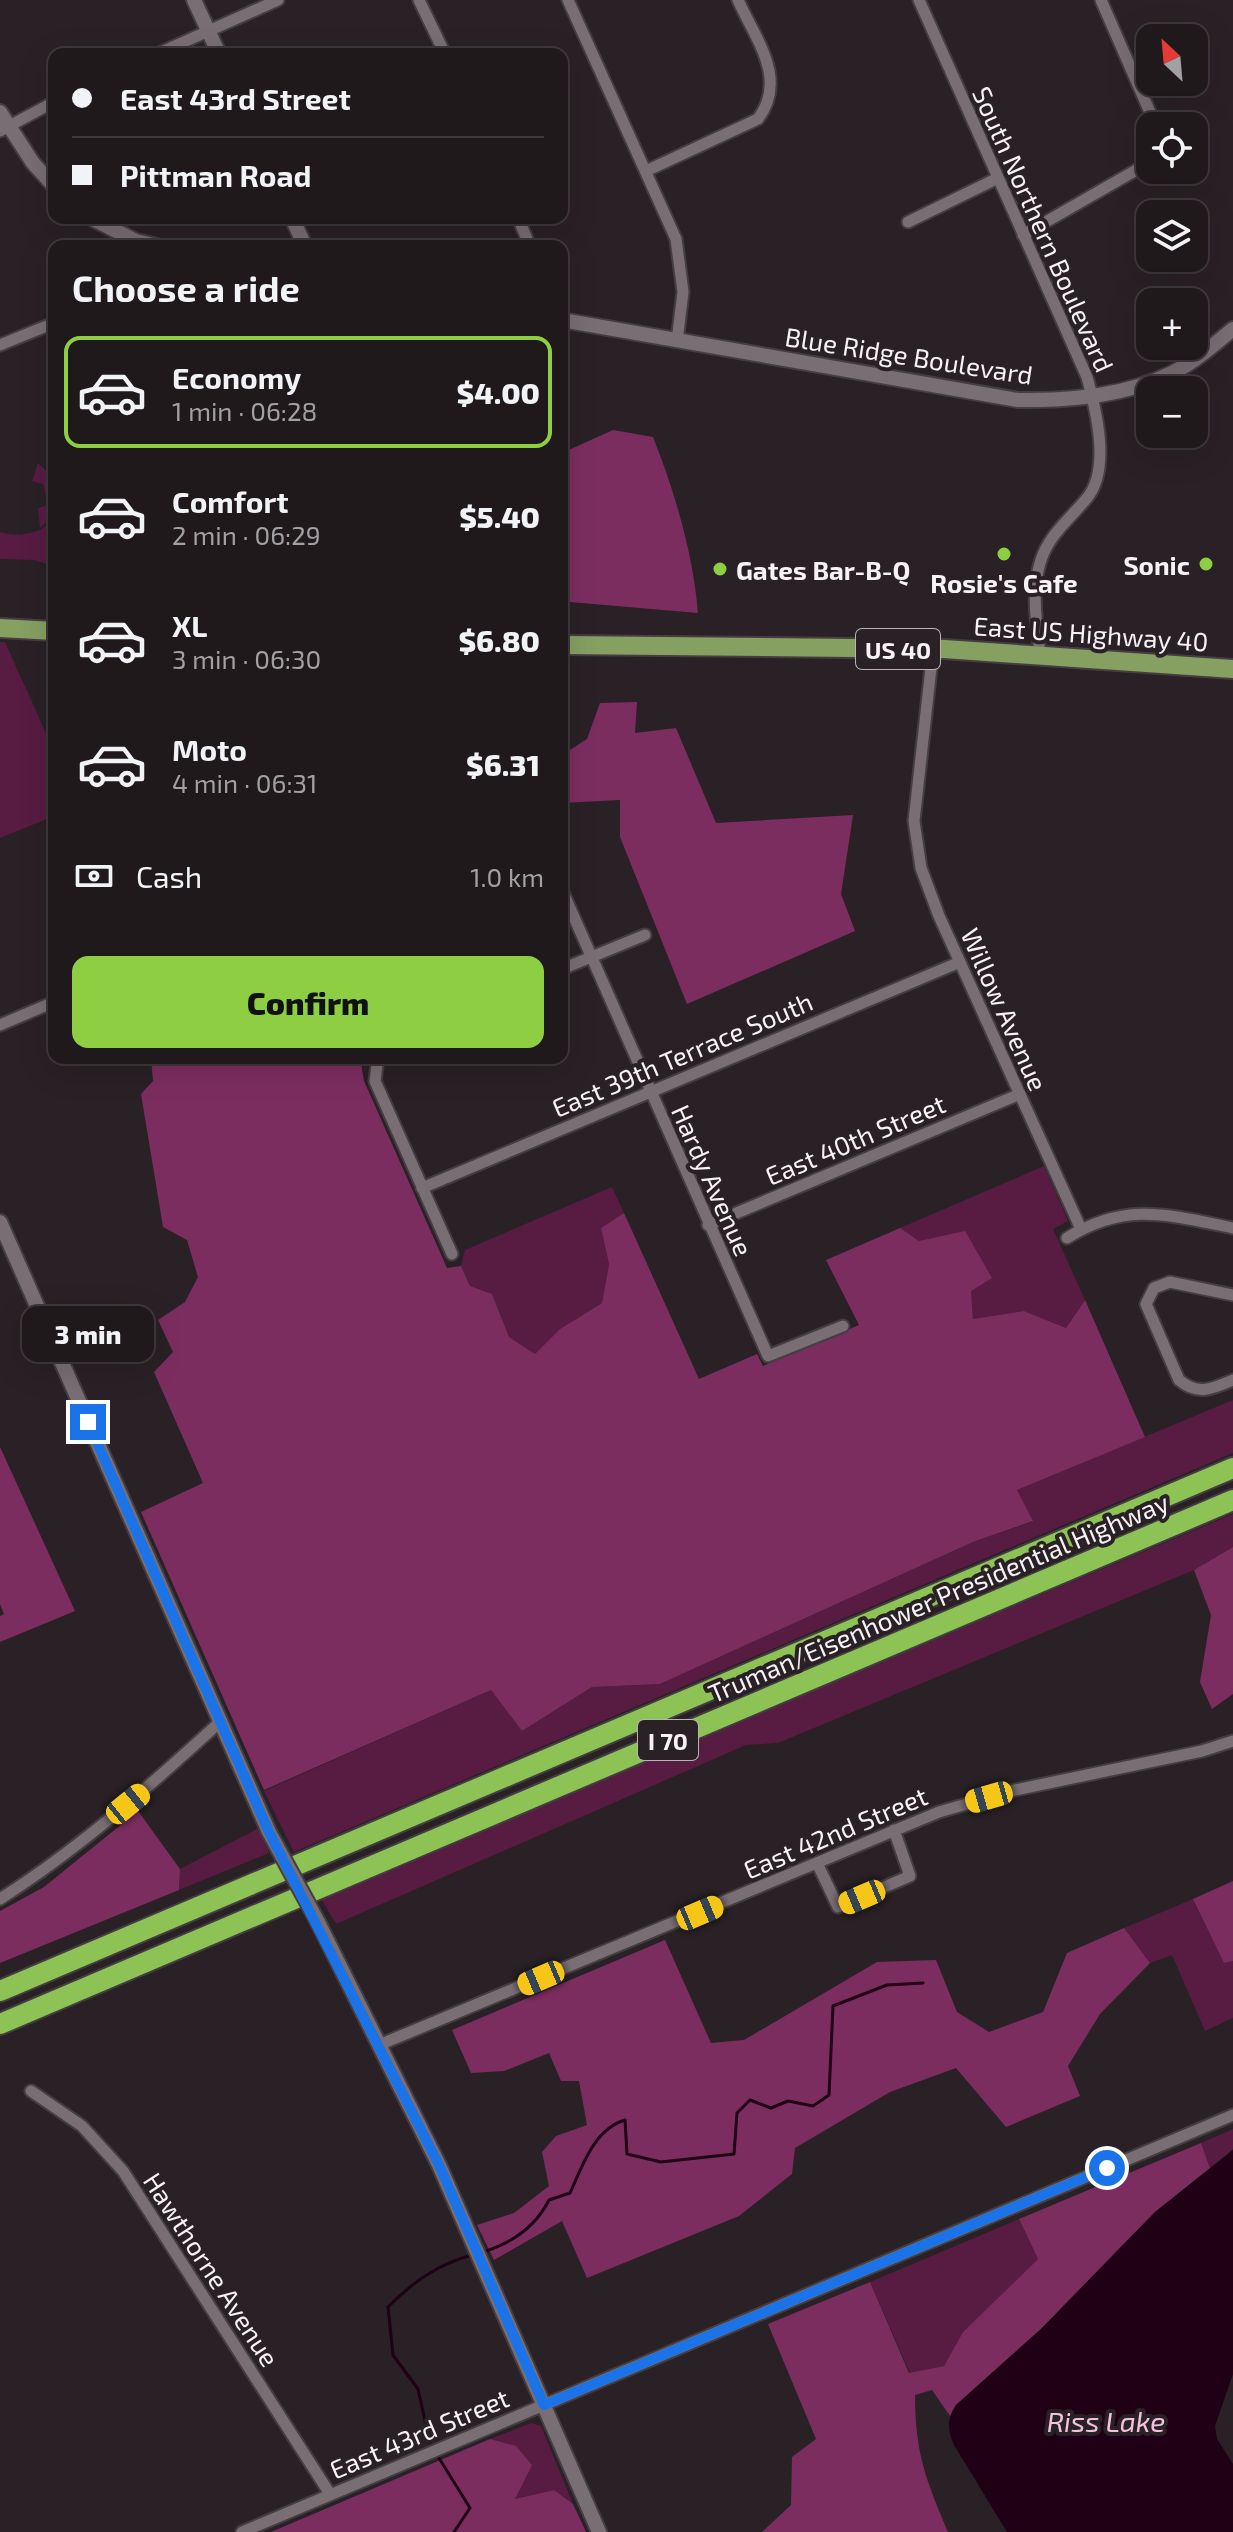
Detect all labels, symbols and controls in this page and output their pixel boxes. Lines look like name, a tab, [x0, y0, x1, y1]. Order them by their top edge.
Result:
north arrow	[1136, 24, 1208, 96]
map controls	[1136, 24, 1208, 448]
text: East 43rd Street	[120, 80, 351, 116]
street label: South Northern Boulevard	[967, 81, 1121, 377]
button: locate	[1136, 112, 1208, 184]
text: Pittman Road	[120, 157, 311, 193]
button: layers	[1136, 200, 1208, 272]
text: Choose a ride	[72, 266, 300, 309]
button: +	[1136, 288, 1208, 360]
street label: Blue Ridge Boulevard	[783, 320, 1035, 390]
icon: car	[76, 356, 148, 428]
text: Economy	[172, 359, 301, 395]
text: $4.00	[457, 374, 540, 410]
button: −	[1136, 376, 1208, 448]
text: 1 min · 06:28	[172, 395, 317, 426]
icon: car	[76, 480, 148, 552]
text: Comfort	[172, 483, 289, 519]
text: $5.40	[459, 498, 540, 534]
text: 2 min · 06:29	[172, 519, 321, 550]
marker: Rosie's Cafe	[995, 545, 1013, 563]
place label: Sonic	[1123, 549, 1190, 580]
place label: Gates Bar-B-Q	[736, 554, 910, 586]
marker: Sonic	[1197, 555, 1215, 573]
marker: Gates Bar-B-Q	[711, 560, 729, 578]
place label: Rosie's Cafe	[930, 567, 1078, 598]
icon: car	[76, 604, 148, 676]
text: XL	[172, 607, 207, 643]
street label: East US Highway 40	[973, 609, 1209, 657]
text: $6.80	[458, 622, 540, 658]
road number: US 40	[856, 629, 940, 669]
text: 3 min · 06:30	[172, 643, 321, 674]
icon: car	[76, 728, 148, 800]
text: Moto	[172, 731, 247, 767]
text: $6.31	[466, 746, 540, 782]
text: 4 min · 06:31	[172, 767, 317, 798]
icon: cash	[72, 854, 116, 898]
text: Cash	[136, 858, 202, 894]
text: 1.0 km	[470, 861, 544, 892]
street label: Willow Avenue	[955, 923, 1055, 1095]
button: Confirm	[72, 956, 544, 1048]
street label: East 39th Terrace South	[547, 985, 817, 1123]
street label: East 40th Street	[760, 1087, 950, 1191]
street label: Hardy Avenue	[666, 1100, 760, 1260]
callout: 3 min	[22, 1306, 154, 1362]
text: 3 min	[55, 1318, 121, 1349]
route end	[70, 1404, 106, 1440]
street label: Truman/Eisenhower Presidential Highway	[703, 1486, 1173, 1708]
road number: I 70	[638, 1720, 698, 1760]
street label: East 42nd Street	[739, 1779, 932, 1885]
car	[963, 1779, 1015, 1815]
car	[102, 1780, 154, 1828]
car	[835, 1877, 889, 1917]
car	[673, 1893, 727, 1933]
car	[514, 1958, 568, 1998]
route start	[1089, 2150, 1125, 2186]
street label: Hawthorne Avenue	[138, 2166, 286, 2372]
street label: East 43rd Street	[325, 2381, 513, 2485]
water label: Riss Lake	[1047, 2404, 1165, 2438]

